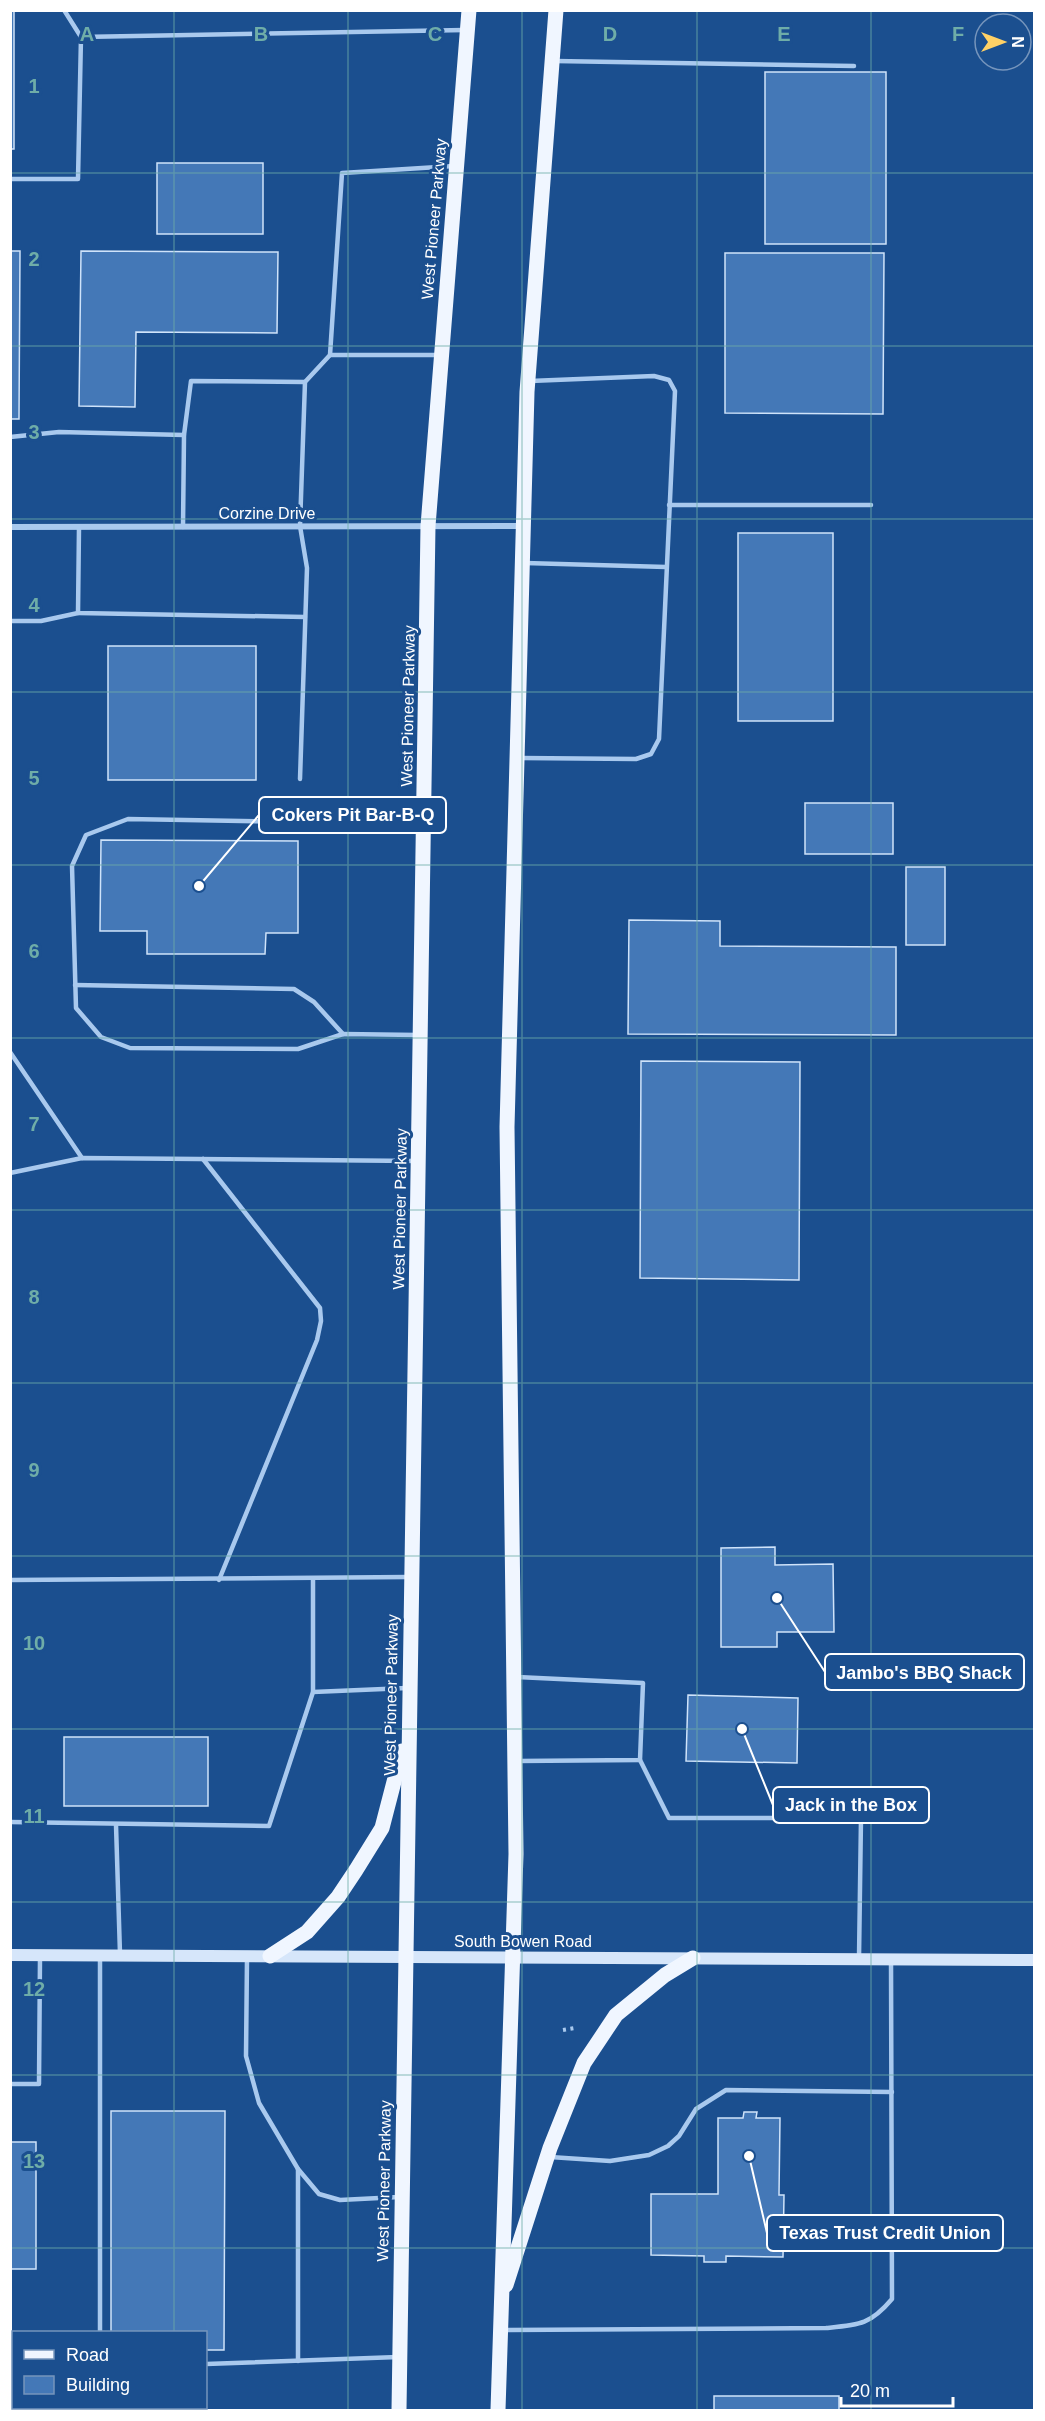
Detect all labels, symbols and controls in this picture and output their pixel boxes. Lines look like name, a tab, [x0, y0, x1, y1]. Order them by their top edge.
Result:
north arrow	[973, 12, 1033, 72]
text: A	[80, 23, 94, 45]
text: B	[254, 23, 268, 45]
text: C	[428, 23, 442, 45]
text: D	[603, 23, 617, 45]
text: E	[777, 23, 791, 45]
text: F	[952, 23, 964, 45]
text: N	[1009, 36, 1026, 48]
text: 1	[28, 75, 40, 97]
street label: West Pioneer Parkway	[418, 138, 450, 300]
text: 2	[28, 248, 40, 270]
text: 3	[28, 421, 40, 443]
street label: Corzine Drive	[219, 505, 316, 522]
text: 4	[28, 594, 40, 616]
street label: West Pioneer Parkway	[398, 625, 418, 787]
text: 5	[28, 767, 40, 789]
callout: Cokers Pit Bar-B-Q	[259, 797, 446, 833]
text: Cokers Pit Bar-B-Q	[271, 805, 435, 825]
text: 6	[28, 940, 40, 962]
text: 7	[28, 1113, 40, 1135]
street label: West Pioneer Parkway	[390, 1128, 410, 1290]
text: 8	[28, 1286, 40, 1308]
text: 9	[28, 1459, 40, 1481]
street label: West Pioneer Parkway	[381, 1614, 401, 1776]
text: 10	[23, 1632, 45, 1654]
callout: Jambo's BBQ Shack	[825, 1654, 1024, 1690]
text: Jambo's BBQ Shack	[836, 1663, 1013, 1683]
callout: Jack in the Box	[773, 1787, 929, 1823]
text: Jack in the Box	[785, 1795, 917, 1815]
text: 11	[23, 1805, 45, 1827]
street label: South Bowen Road	[454, 1933, 592, 1950]
text: 12	[23, 1978, 45, 2000]
street label: West Pioneer Parkway	[374, 2100, 394, 2262]
text: 13	[23, 2150, 45, 2172]
callout: Texas Trust Credit Union	[767, 2215, 1003, 2251]
text: Texas Trust Credit Union	[779, 2223, 991, 2243]
legend	[12, 2331, 207, 2409]
text: Road	[66, 2345, 109, 2365]
scale bar	[841, 2370, 954, 2408]
text: Building	[66, 2375, 130, 2395]
text: 20 m	[850, 2381, 890, 2401]

